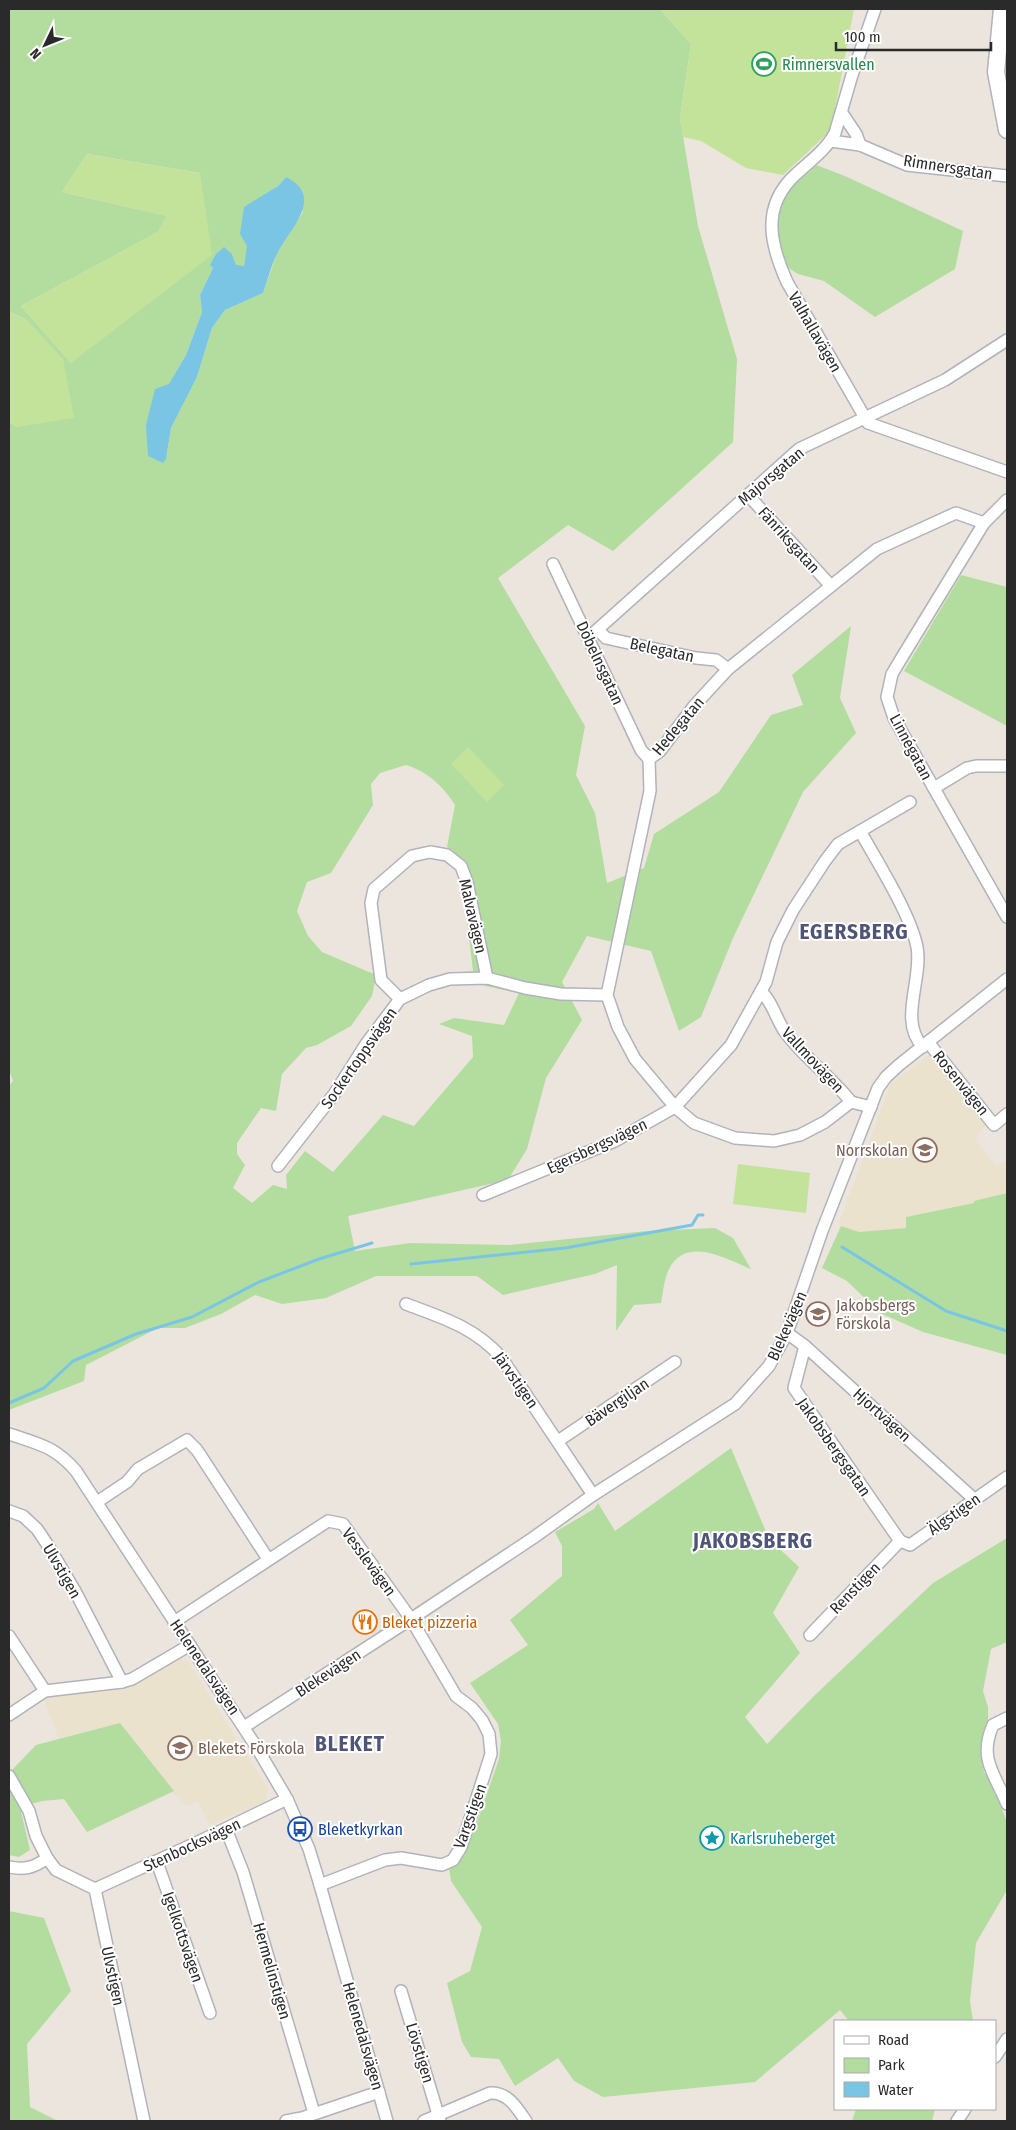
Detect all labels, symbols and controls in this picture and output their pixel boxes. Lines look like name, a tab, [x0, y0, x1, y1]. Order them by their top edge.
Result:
north arrow	[20, 20, 70, 70]
scale bar	[836, 20, 991, 52]
text: 100 m	[844, 28, 881, 46]
text: N	[27, 45, 45, 62]
sports icon: Rimnersvallen	[751, 51, 777, 77]
place label: Rimnersvallen	[782, 55, 875, 74]
street label: Rimnersgatan	[902, 151, 994, 183]
street label: Valhallavägen	[784, 288, 846, 376]
street label: Majorsgatan	[734, 443, 808, 509]
street label: Fänriksgatan	[754, 503, 824, 577]
street label: Döbelnsgatan	[572, 618, 628, 708]
street label: Belegatan	[628, 634, 696, 666]
street label: Hedegatan	[648, 693, 708, 759]
street label: Linnégatan	[886, 711, 936, 783]
street label: Malvavägen	[455, 877, 491, 955]
district label: EGERSBERG	[799, 919, 909, 945]
street label: Sockertoppsvägen	[317, 1004, 401, 1112]
street label: Vallmovägen	[778, 1023, 848, 1097]
street label: Rosenvägen	[929, 1047, 993, 1119]
street label: Egersbergsvägen	[544, 1114, 650, 1178]
school or university icon: Norrskolan	[912, 1137, 938, 1163]
place label: Norrskolan	[836, 1141, 908, 1160]
street label: Blekevägen	[763, 1288, 811, 1364]
place label: Jakobsbergs Förskola	[836, 1296, 915, 1333]
school or university icon: Jakobsbergs Förskola	[805, 1301, 831, 1327]
street label: Järvstigen	[490, 1348, 542, 1412]
street label: Bävergiljan	[582, 1374, 652, 1430]
street label: Hjortvägen	[849, 1384, 915, 1446]
street label: Jakobsbergsgatan	[793, 1394, 875, 1500]
street label: Älgstigen	[924, 1489, 984, 1539]
street label: Vesslevägen	[338, 1524, 400, 1600]
district label: JAKOBSBERG	[692, 1528, 813, 1554]
street label: Ulvstigen	[39, 1540, 85, 1602]
street label: Renstigen	[826, 1558, 884, 1618]
restaurant icon: Bleket pizzeria	[352, 1609, 378, 1635]
place label: Bleket pizzeria	[382, 1613, 478, 1632]
street label: Helenedalsvägen	[166, 1616, 244, 1718]
street label: Blekevägen	[292, 1645, 364, 1701]
district label: BLEKET	[315, 1731, 385, 1757]
school or university icon: Blekets Förskola	[167, 1735, 193, 1761]
place label: Blekets Förskola	[198, 1739, 305, 1758]
street label: Vargstigen	[449, 1781, 491, 1851]
street label: Stenbocksvägen	[140, 1814, 244, 1876]
bus stop icon: Bleketkyrkan	[287, 1816, 313, 1842]
place label: Bleketkyrkan	[318, 1820, 403, 1839]
place icon: Karlsruheberget	[699, 1825, 725, 1851]
place label: Karlsruheberget	[730, 1829, 836, 1848]
street label: Igelkottsvägen	[159, 1889, 207, 1985]
street label: Hermelinstigen	[249, 1920, 295, 2022]
street label: Ulvstigen	[97, 1945, 129, 2007]
street label: Helenedalsvägen	[339, 1980, 387, 2092]
legend	[834, 2020, 996, 2110]
street label: Lövstigen	[402, 2021, 438, 2085]
text: Road	[878, 2031, 909, 2049]
text: Park	[878, 2056, 905, 2074]
text: Water	[878, 2081, 914, 2099]

